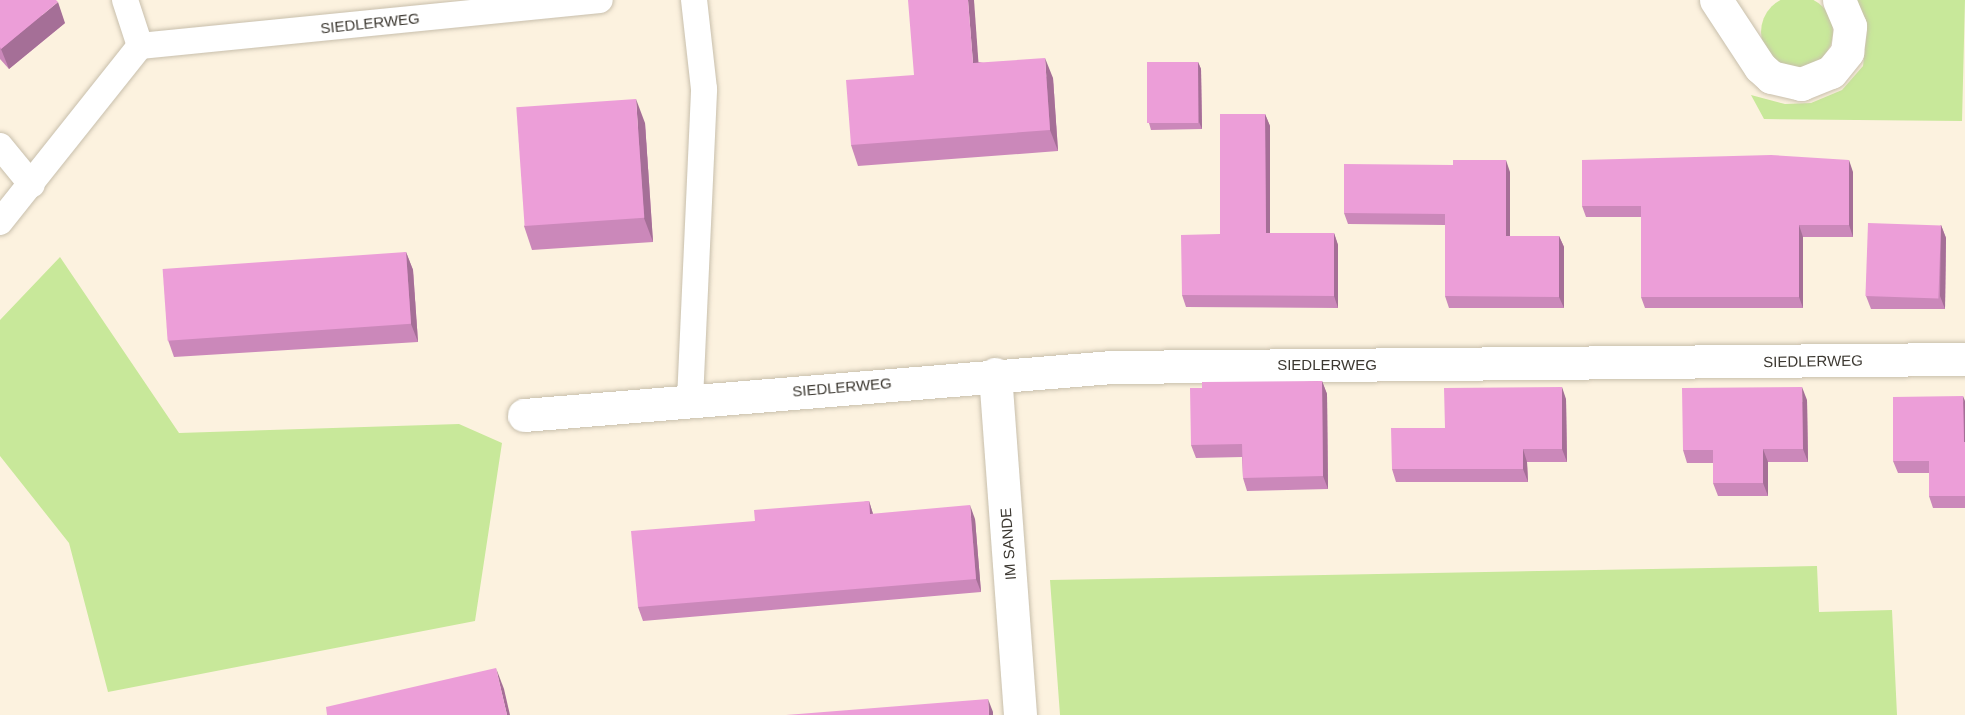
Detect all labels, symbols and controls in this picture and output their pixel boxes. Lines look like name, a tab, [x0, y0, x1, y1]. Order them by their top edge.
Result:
street label: SIEDLERWEG	[319, 9, 421, 37]
street label: SIEDLERWEG	[1763, 351, 1863, 371]
street label: SIEDLERWEG	[1277, 356, 1377, 374]
street label: SIEDLERWEG	[792, 374, 892, 400]
street label: IM SANDE	[996, 507, 1020, 581]

